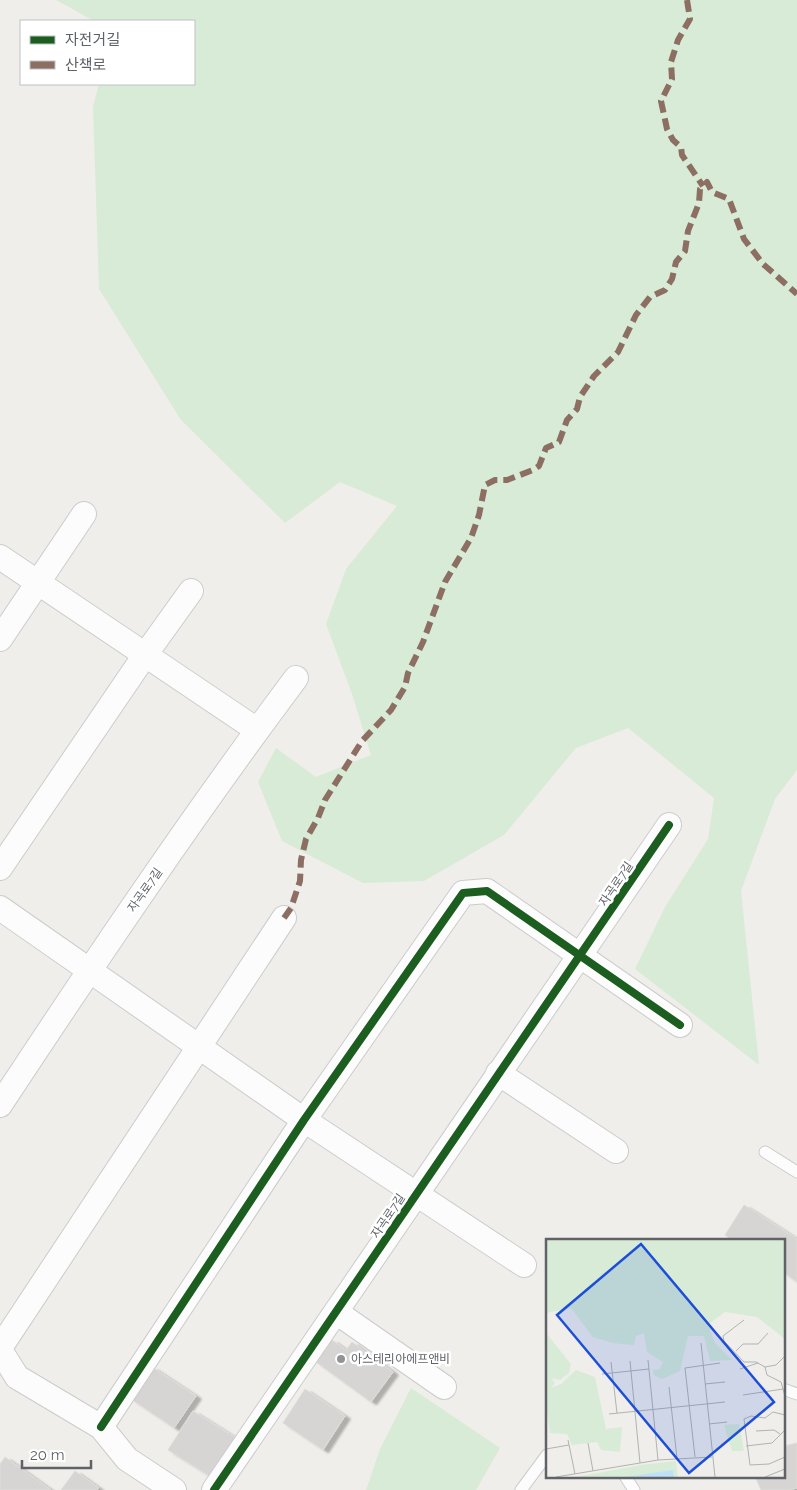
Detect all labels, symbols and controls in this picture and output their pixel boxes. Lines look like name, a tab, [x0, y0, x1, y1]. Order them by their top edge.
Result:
legend	[20, 20, 195, 85]
text: 자전거길	[65, 31, 120, 49]
text: 산책로	[65, 56, 106, 74]
street label: 자곡로7길	[596, 859, 636, 909]
street label: 자곡로7길	[125, 865, 165, 915]
street label: 자곡로7길	[368, 1191, 408, 1241]
inset map	[546, 1239, 784, 1478]
place label: 아스테리아에프앤비	[351, 1352, 450, 1366]
marker: 아스테리아에프앤비	[335, 1353, 347, 1365]
scale bar	[22, 1438, 91, 1470]
text: 20 m	[30, 1446, 65, 1464]

